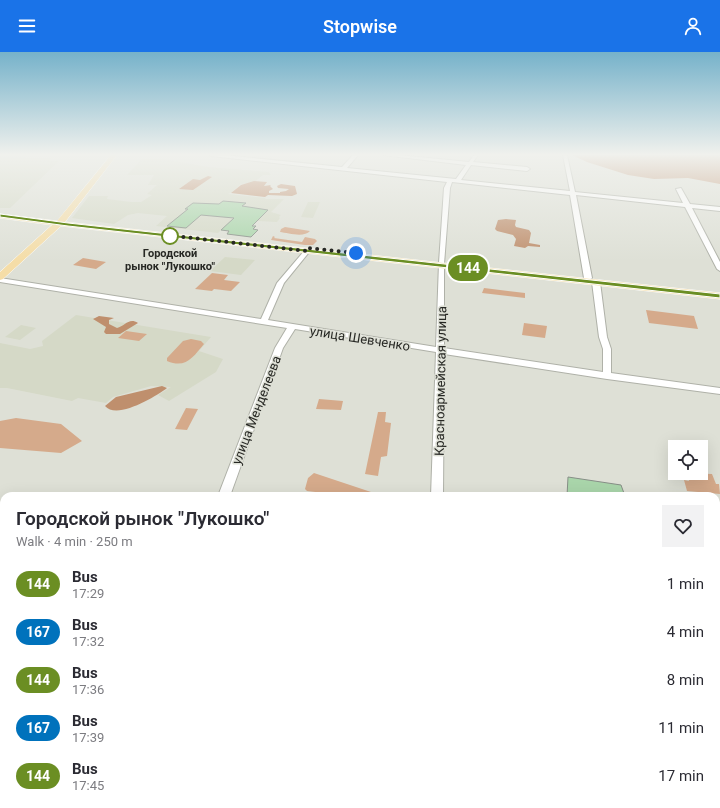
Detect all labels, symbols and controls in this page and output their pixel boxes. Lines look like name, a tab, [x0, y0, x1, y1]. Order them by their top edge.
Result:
icon: menu	[16, 15, 38, 37]
icon: person	[682, 15, 704, 37]
text: Stopwise	[323, 16, 397, 37]
marker: Городской рынок "Лукошко"	[161, 227, 179, 245]
your location	[346, 243, 366, 263]
place label: Городской рынок "Лукошко"	[125, 247, 215, 273]
line badge: 144	[445, 255, 491, 281]
text: 144	[456, 260, 480, 276]
street label: Красноармейская улица	[432, 306, 449, 456]
street label: улица Шевченко	[309, 323, 411, 354]
street label: улица Менделеева	[229, 354, 284, 467]
map controls	[668, 440, 708, 480]
button: locate	[668, 440, 708, 480]
button: heart	[662, 505, 704, 547]
text: Городской рынок "Лукошко"	[16, 507, 269, 530]
text: Walk · 4 min · 250 m	[16, 534, 133, 549]
text: Bus	[72, 568, 98, 586]
text: 1 min	[667, 575, 704, 593]
text: 144	[26, 576, 50, 592]
text: 17:29	[72, 586, 104, 601]
text: Bus	[72, 616, 98, 634]
text: 4 min	[667, 623, 704, 641]
text: 167	[26, 624, 50, 640]
text: 17:32	[72, 634, 104, 649]
text: Bus	[72, 664, 98, 682]
text: 8 min	[667, 671, 704, 689]
text: 144	[26, 672, 50, 688]
text: 17:36	[72, 682, 104, 697]
text: Bus	[72, 712, 98, 730]
text: 11 min	[658, 719, 704, 737]
text: 167	[26, 720, 50, 736]
text: 17:39	[72, 730, 104, 745]
text: Bus	[72, 760, 98, 778]
text: 17 min	[658, 767, 704, 785]
text: 144	[26, 768, 50, 784]
text: 17:45	[72, 778, 104, 793]

